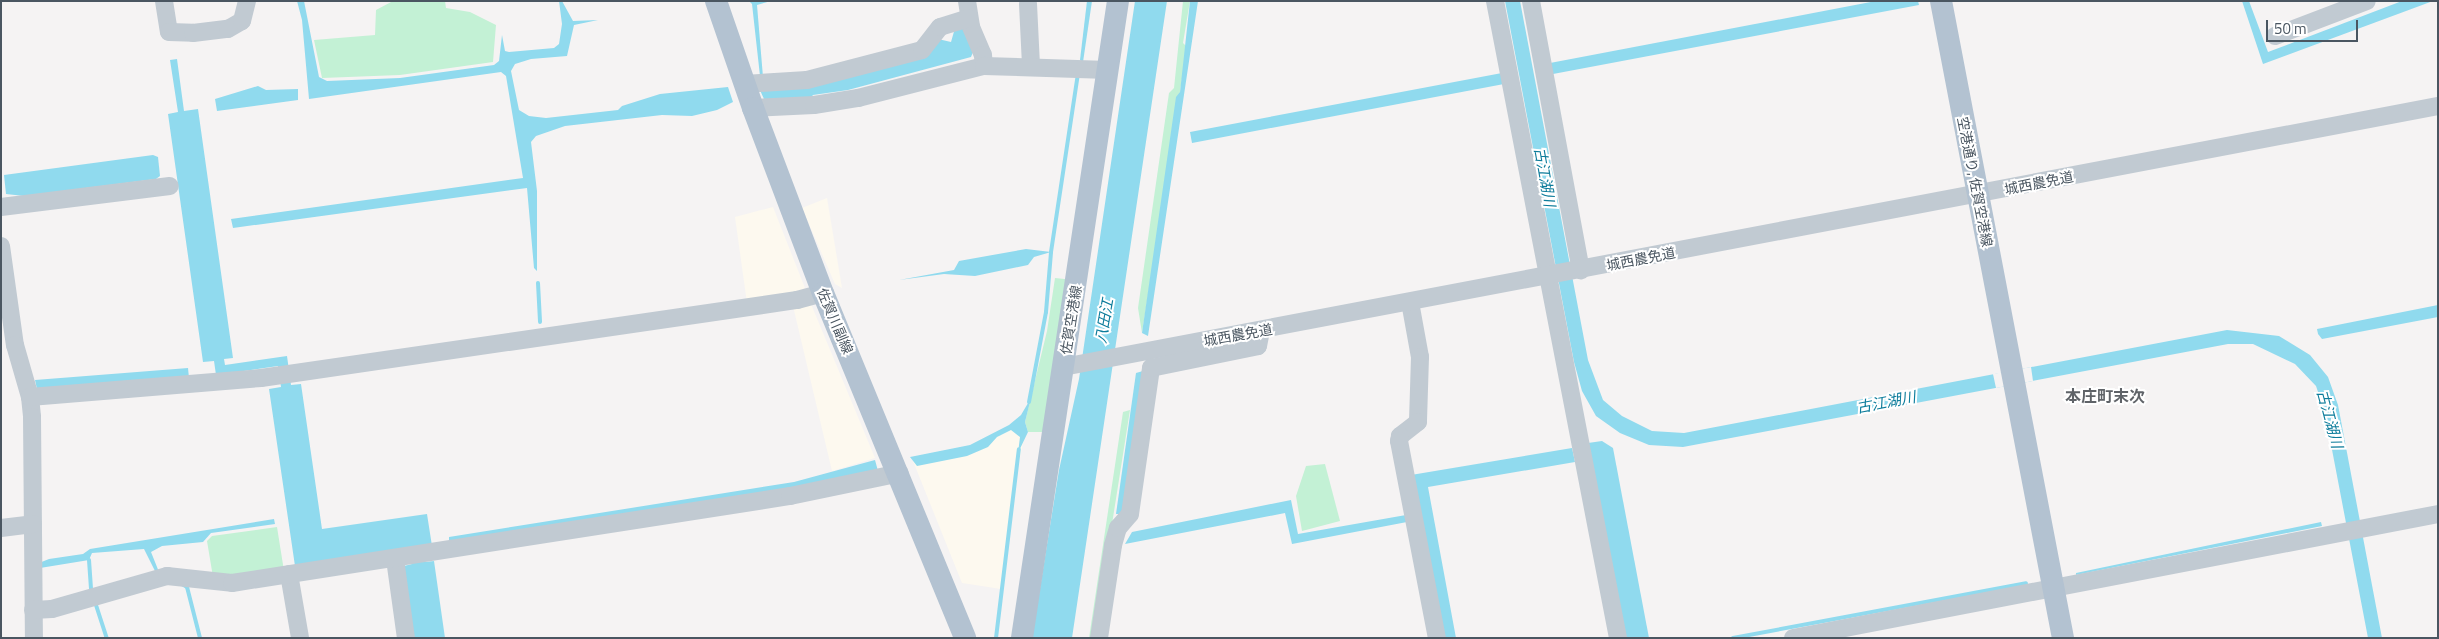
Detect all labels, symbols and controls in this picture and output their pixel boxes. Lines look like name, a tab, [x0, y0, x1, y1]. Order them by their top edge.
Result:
scale bar	[2269, 10, 2362, 42]
text: 50 m	[2274, 17, 2307, 40]
street label: 空港通り, 佐賀空港線	[1954, 116, 1996, 248]
water label: 古江湖川	[1531, 146, 1559, 208]
street label: 城西農免道	[2003, 168, 2075, 198]
street label: 城西農免道	[1605, 244, 1677, 274]
street label: 佐賀空港線	[1057, 284, 1085, 356]
street label: 佐賀川副線	[814, 286, 856, 356]
water label: 八田江	[1091, 297, 1117, 345]
street label: 城西農免道	[1202, 321, 1274, 349]
district label: 本庄町末次	[2065, 386, 2145, 406]
water label: 古江湖川	[1855, 387, 1917, 417]
water label: 古江湖川	[2314, 388, 2346, 450]

